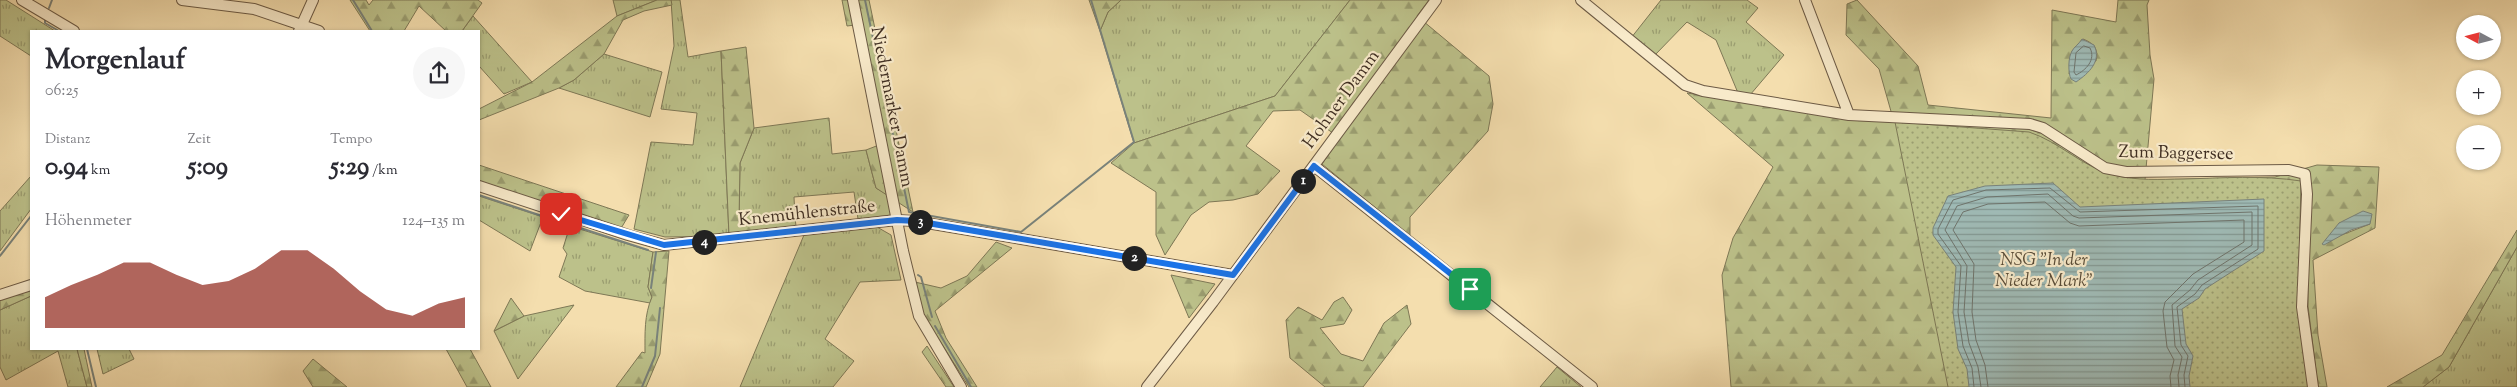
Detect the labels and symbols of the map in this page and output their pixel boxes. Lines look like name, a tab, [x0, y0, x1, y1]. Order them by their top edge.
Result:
north arrow	[2456, 15, 2501, 60]
street label: Niedermarker Damm	[863, 24, 919, 190]
street label: Hohner Damm	[1297, 45, 1387, 155]
street label: Zum Baggersee	[2118, 140, 2234, 168]
pin: 1	[1290, 168, 1316, 194]
pin	[540, 193, 582, 235]
street label: Knemühlenstraße	[737, 194, 877, 234]
pin: 3	[908, 210, 932, 234]
pin: 4	[692, 230, 716, 254]
pin: 2	[1122, 246, 1146, 270]
park label: NSG "In der Nieder Mark"	[1995, 248, 2093, 295]
pin	[1449, 268, 1491, 310]

